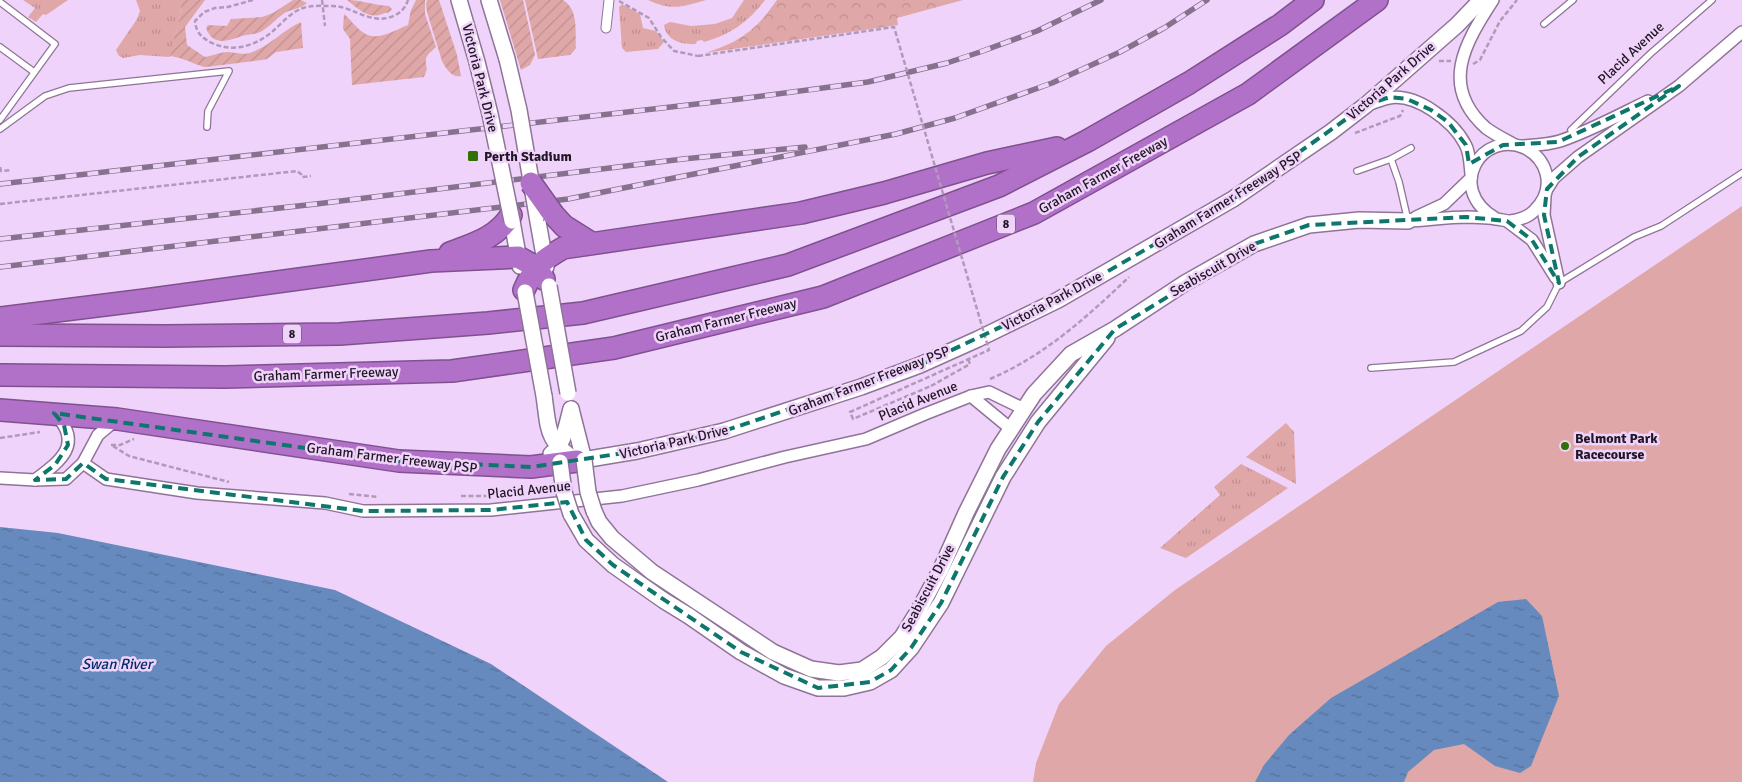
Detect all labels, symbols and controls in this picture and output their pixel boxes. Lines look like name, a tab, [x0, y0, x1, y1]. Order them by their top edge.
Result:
street label: Placid Avenue	[1595, 18, 1667, 88]
street label: Victoria Park Drive	[458, 22, 502, 134]
street label: Victoria Park Drive	[1343, 38, 1439, 124]
street label: Graham Farmer Freeway	[1036, 132, 1171, 218]
street label: Graham Farmer Freeway PSP	[1151, 147, 1305, 253]
place label: Perth Stadium	[484, 148, 572, 165]
marker: Perth Stadium	[466, 149, 480, 163]
road number: 8	[997, 214, 1015, 233]
street label: Seabiscuit Drive	[1167, 238, 1259, 300]
street label: Victoria Park Drive	[999, 267, 1105, 335]
street label: Graham Farmer Freeway	[654, 294, 799, 346]
road number: 8	[283, 324, 301, 344]
street label: Graham Farmer Freeway PSP	[786, 342, 952, 420]
street label: Graham Farmer Freeway	[253, 363, 399, 385]
street label: Placid Avenue	[876, 377, 960, 425]
street label: Victoria Park Drive	[618, 421, 730, 463]
place label: Belmont Park Racecourse	[1575, 430, 1658, 463]
street label: Graham Farmer Freeway PSP	[306, 439, 478, 477]
marker: Belmont Park Racecourse	[1559, 440, 1571, 452]
street label: Placid Avenue	[486, 477, 572, 503]
street label: Seabiscuit Drive	[898, 541, 958, 635]
water label: Swan River	[82, 655, 155, 673]

